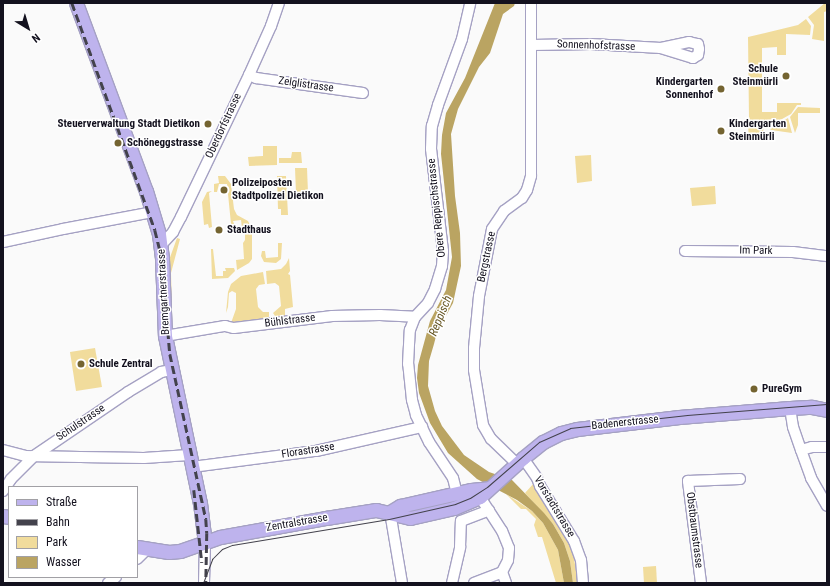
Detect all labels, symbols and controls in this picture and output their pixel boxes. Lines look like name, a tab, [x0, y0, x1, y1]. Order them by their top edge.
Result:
north arrow	[8, 8, 48, 48]
text: N	[29, 31, 42, 45]
street label: Sonnenhofstrasse	[557, 38, 635, 54]
place label: Schule Steinmürli	[732, 63, 778, 89]
marker: Schule Steinmürli	[781, 71, 791, 81]
street label: Zelglistrasse	[278, 75, 334, 95]
place label: Kindergarten Sonnenhof	[656, 76, 713, 102]
marker: Kindergarten Sonnenhof	[716, 84, 726, 94]
street label: Oberdorfstrasse	[203, 91, 245, 161]
place label: Steuerverwaltung Stadt Dietikon	[58, 117, 200, 131]
place label: Kindergarten Steinmürli	[729, 118, 786, 144]
marker: Steuerverwaltung Stadt Dietikon	[203, 119, 213, 129]
marker: Kindergarten Steinmürli	[716, 126, 726, 136]
place label: Schöneggstrasse	[127, 136, 203, 150]
marker: Schöneggstrasse	[112, 137, 124, 149]
street label: Obere Reppischstrasse	[425, 158, 449, 258]
place label: Polizeiposten Stadtpolizei Dietikon	[232, 177, 324, 203]
marker: Polizeiposten Stadtpolizei Dietikon	[219, 185, 229, 195]
place label: Stadthaus	[227, 223, 271, 237]
marker: Stadthaus	[214, 225, 224, 235]
street label: Bergstrasse	[475, 230, 499, 284]
street label: Im Park	[739, 244, 773, 258]
street label: Bremgartnerstrasse	[155, 249, 173, 335]
water label: Reppisch	[426, 294, 456, 338]
street label: Bühlstrasse	[264, 311, 316, 331]
place label: Schule Zentral	[89, 357, 153, 371]
marker: Schule Zentral	[76, 359, 86, 369]
place label: PureGym	[762, 382, 802, 396]
marker: PureGym	[749, 384, 759, 394]
street label: Schulstrasse	[54, 402, 108, 444]
street label: Badenerstrasse	[591, 413, 659, 433]
street label: Florastrasse	[280, 440, 336, 462]
street label: Vorstadtstrasse	[531, 474, 577, 540]
legend	[8, 486, 138, 578]
street label: Obstbaumstrasse	[683, 491, 705, 569]
text: Straße	[46, 495, 77, 509]
street label: Zentralstrasse	[265, 511, 329, 535]
text: Bahn	[46, 515, 70, 529]
text: Park	[46, 535, 67, 549]
text: Wasser	[46, 555, 81, 569]

